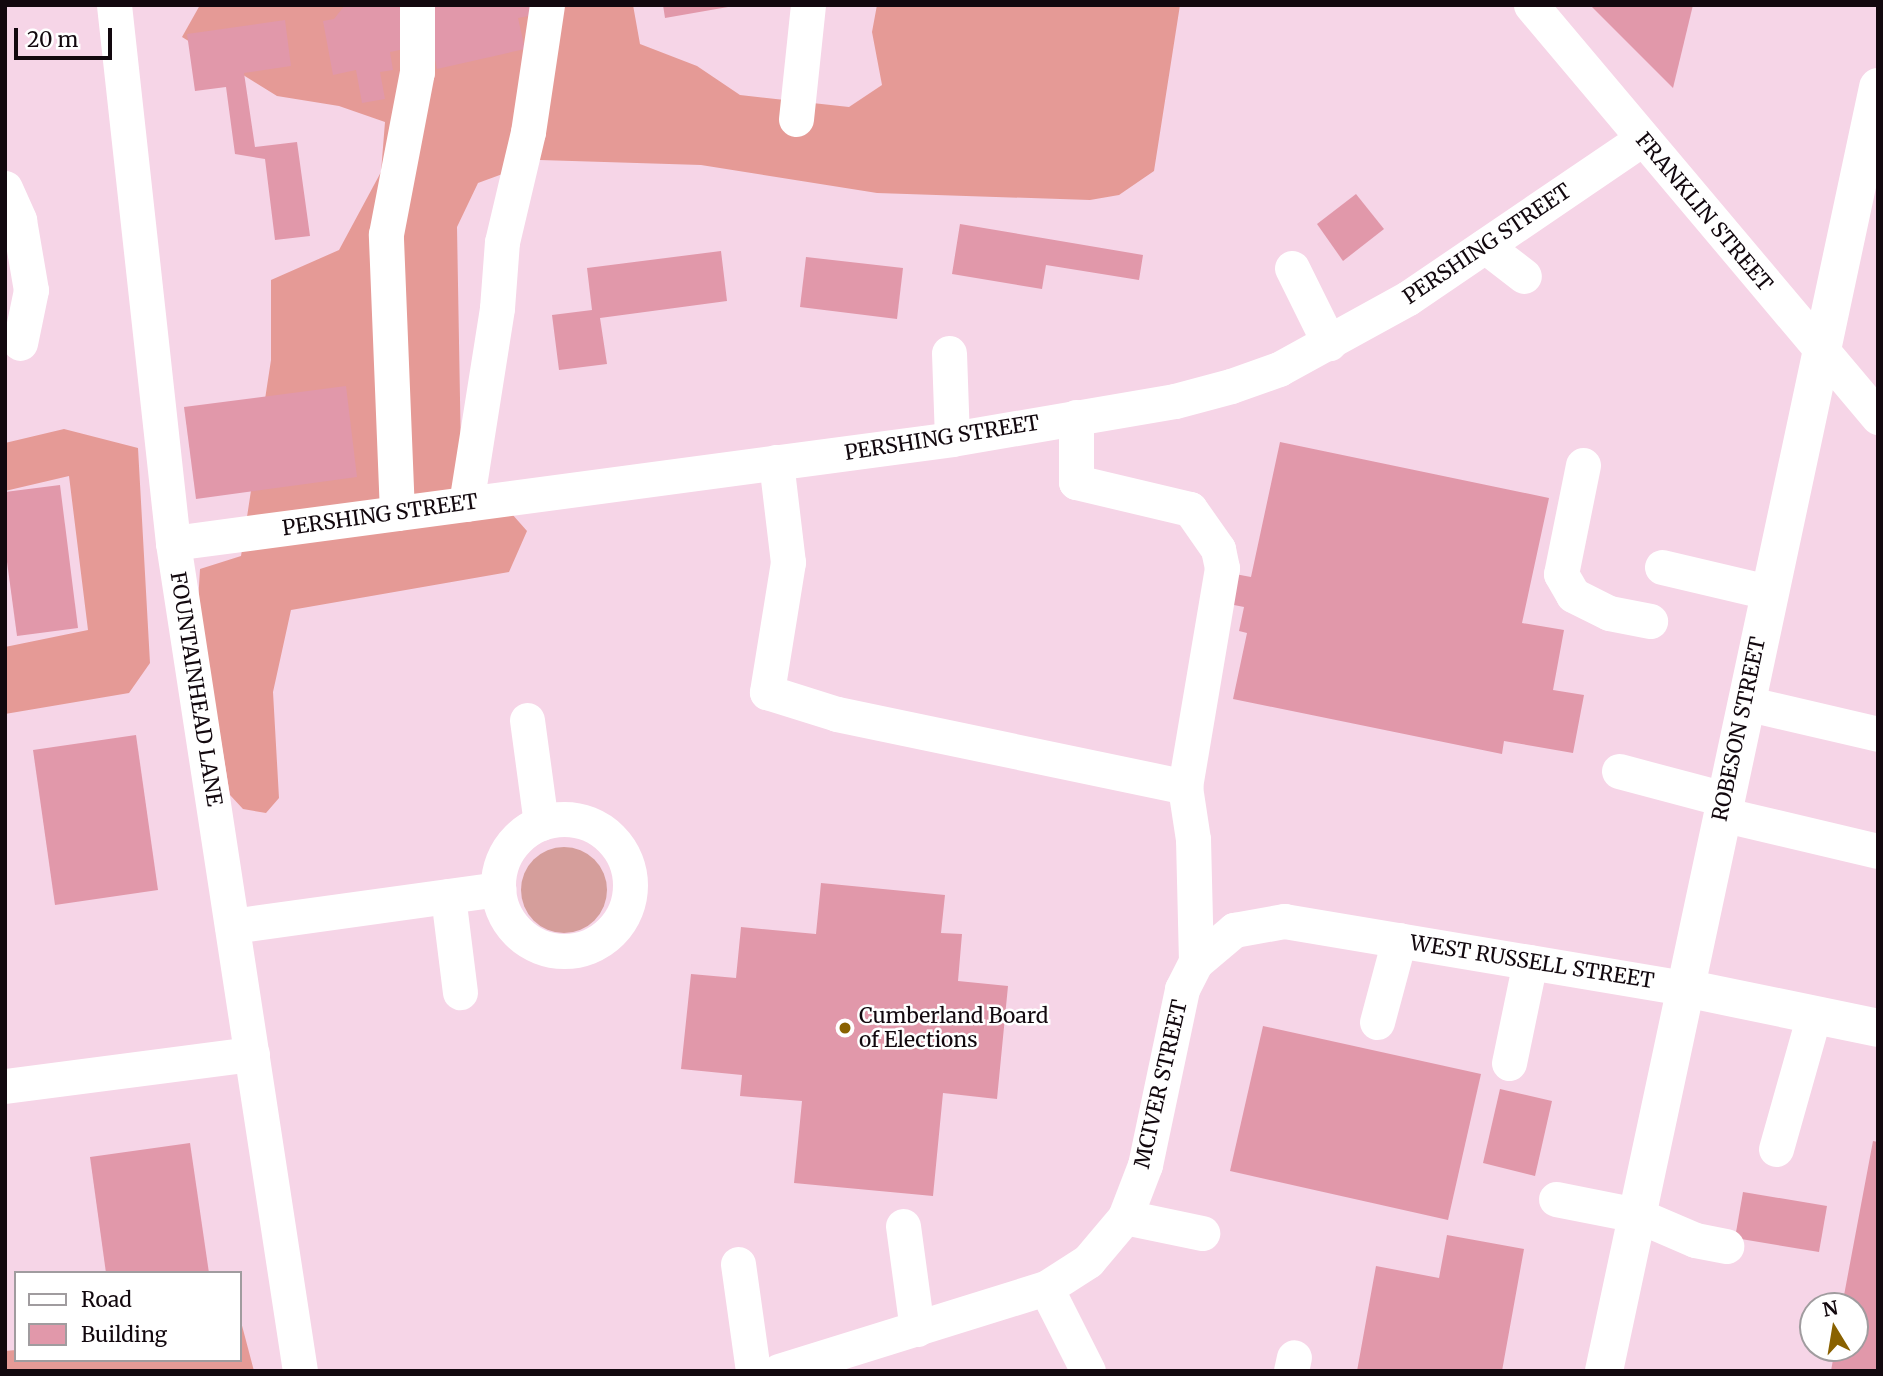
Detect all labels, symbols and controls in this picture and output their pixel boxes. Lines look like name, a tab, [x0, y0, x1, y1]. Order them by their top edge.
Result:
scale bar	[18, 14, 116, 58]
text: 20 m	[27, 26, 78, 53]
street label: FRANKLIN STREET	[1630, 128, 1778, 296]
street label: PERSHING STREET	[1398, 178, 1576, 310]
street label: PERSHING STREET	[843, 410, 1041, 466]
street label: PERSHING STREET	[281, 489, 479, 541]
street label: FOUNTAINHEAD LANE	[165, 570, 227, 808]
street label: ROBESON STREET	[1707, 635, 1771, 823]
street label: WEST RUSSELL STREET	[1408, 930, 1656, 994]
street label: MCIVER STREET	[1129, 997, 1193, 1171]
place label: Cumberland Board of Elections	[859, 1003, 1048, 1053]
marker: Cumberland Board of Elections	[837, 1020, 853, 1036]
legend	[14, 1271, 242, 1362]
text: Road	[81, 1286, 132, 1313]
north arrow	[1799, 1292, 1869, 1362]
text: N	[1821, 1295, 1840, 1322]
text: Building	[81, 1321, 167, 1348]

